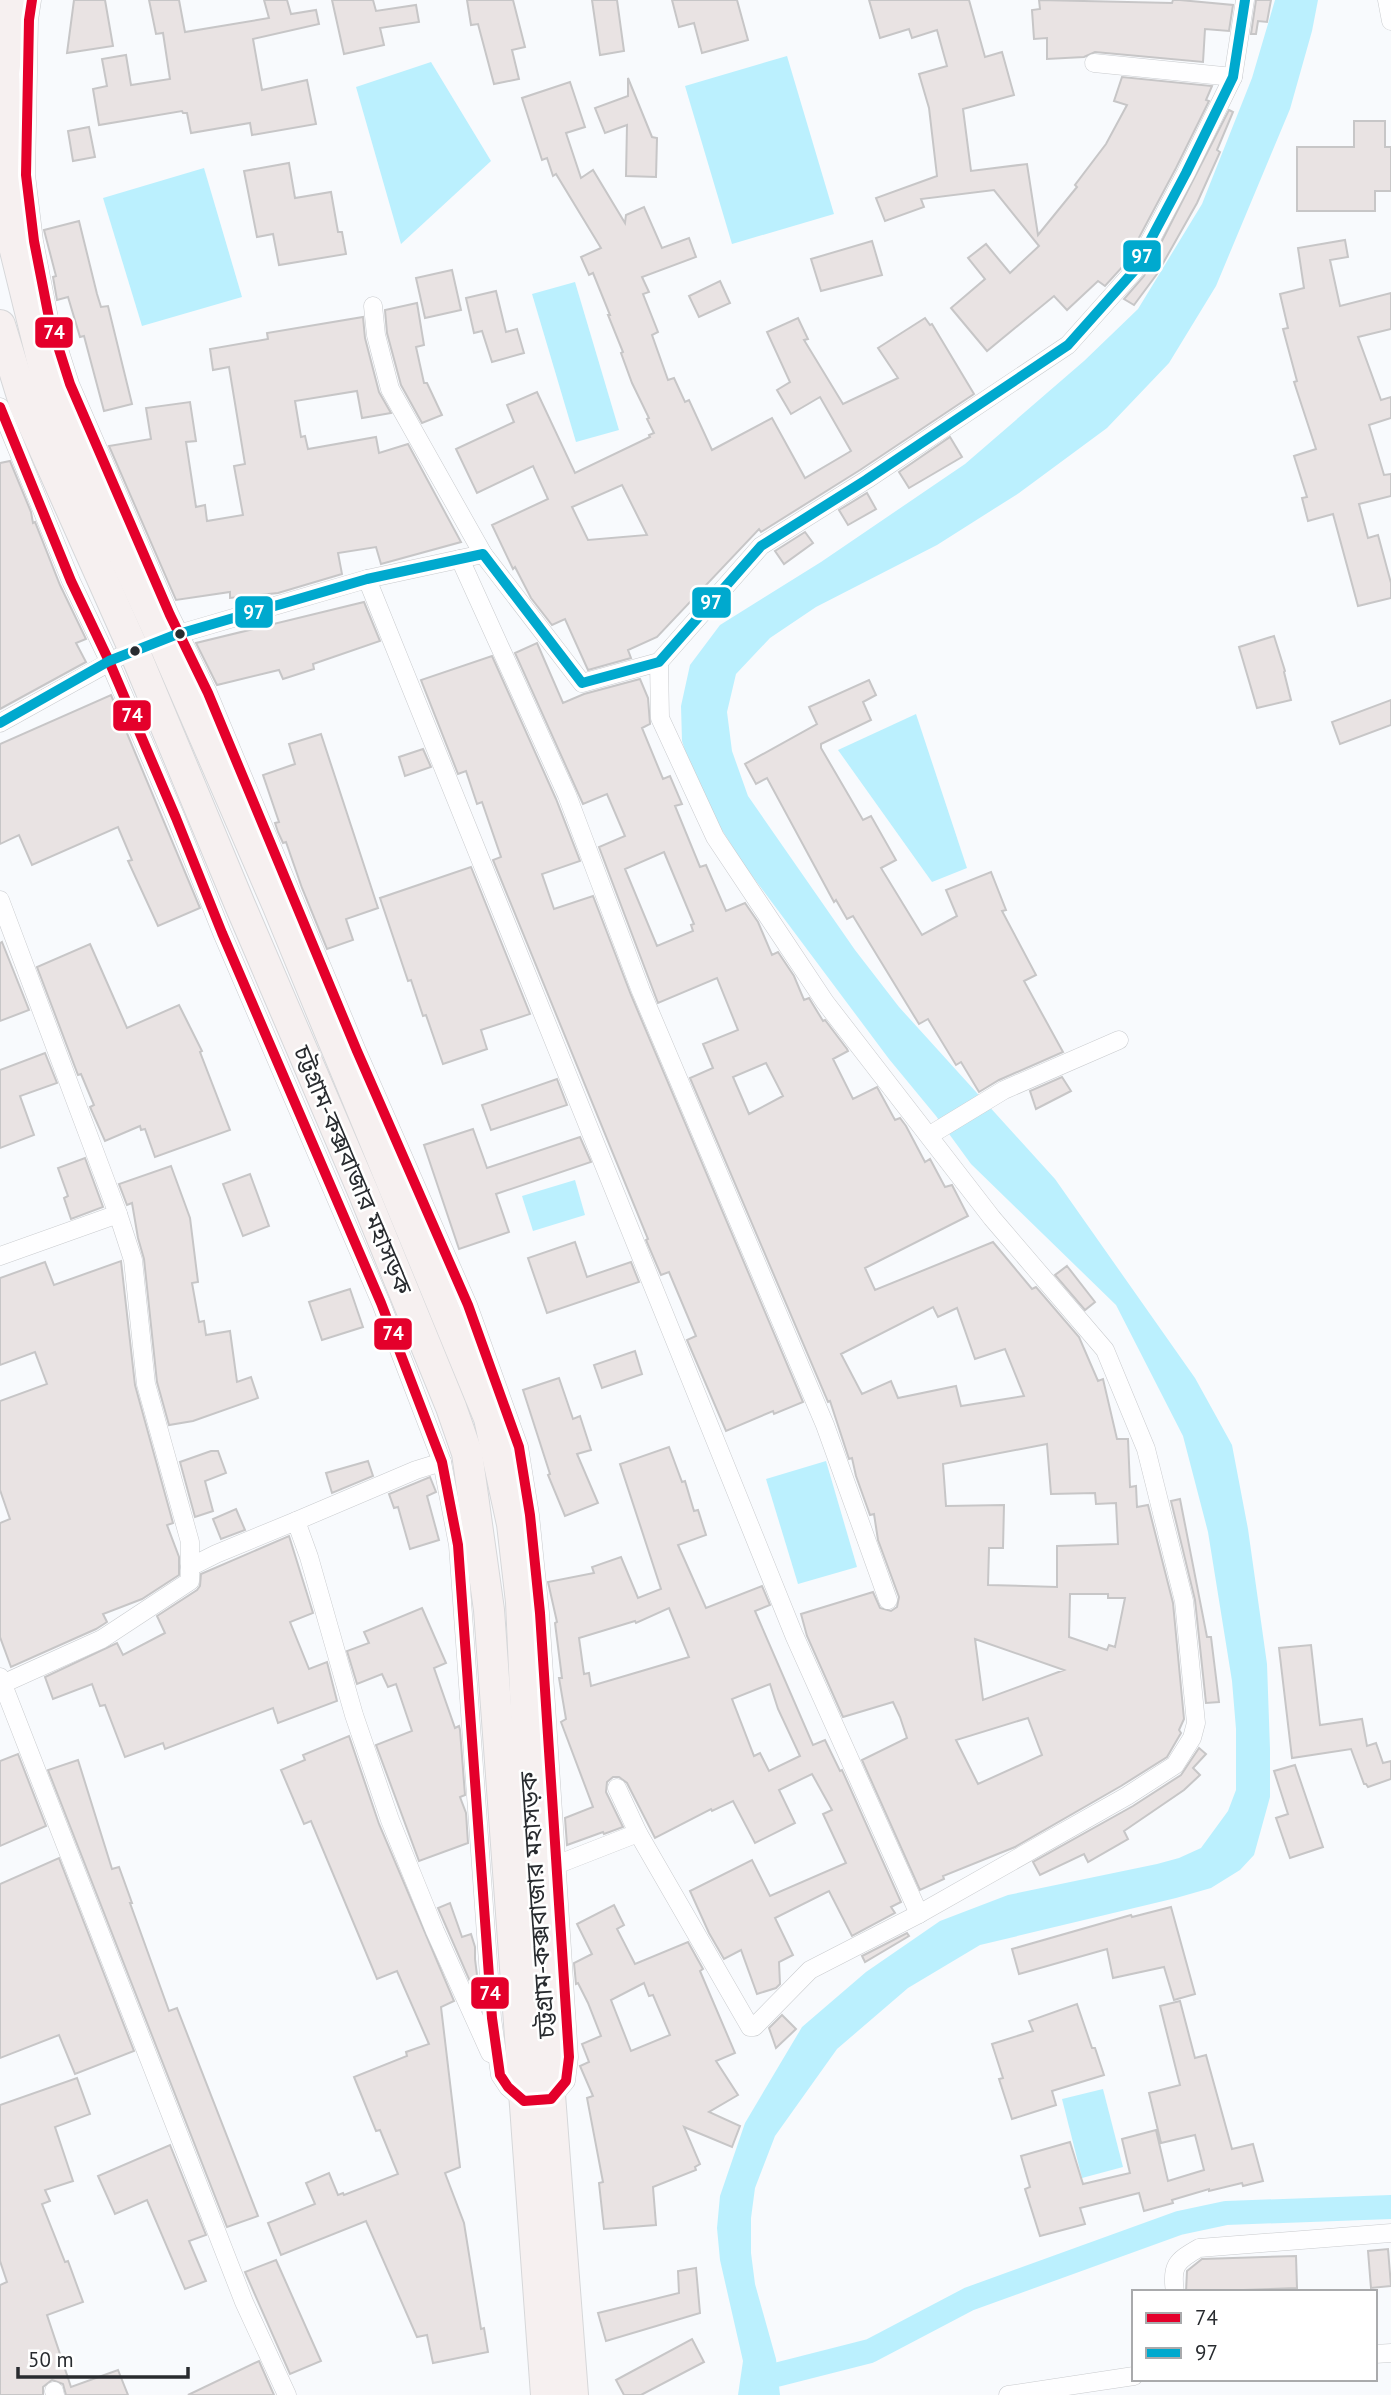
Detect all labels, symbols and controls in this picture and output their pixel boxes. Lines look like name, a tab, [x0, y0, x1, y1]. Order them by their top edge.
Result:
line badge: 97	[1122, 239, 1162, 273]
text: 97	[1131, 244, 1153, 268]
line badge: 74	[34, 316, 74, 349]
text: 74	[43, 320, 65, 344]
line badge: 97	[691, 586, 732, 619]
text: 97	[700, 590, 722, 614]
line badge: 97	[234, 595, 274, 629]
text: 97	[243, 600, 265, 624]
unlabelled marker	[173, 627, 187, 641]
unlabelled marker	[128, 644, 142, 658]
line badge: 74	[112, 699, 152, 732]
text: 74	[121, 703, 143, 727]
street label: চট্টগ্রাম-কক্সবাজার মহাসড়ক	[286, 1040, 420, 1300]
line badge: 74	[373, 1317, 413, 1351]
text: 74	[382, 1321, 404, 1345]
street label: চট্টগ্রাম-কক্সবাজার মহাসড়ক	[512, 1770, 562, 2040]
line badge: 74	[470, 1976, 510, 2010]
text: 74	[479, 1981, 501, 2005]
legend	[1132, 2290, 1377, 2381]
text: 74	[1195, 2304, 1218, 2331]
scale bar	[18, 2336, 187, 2380]
text: 97	[1195, 2339, 1218, 2366]
text: 50 m	[28, 2346, 74, 2373]

